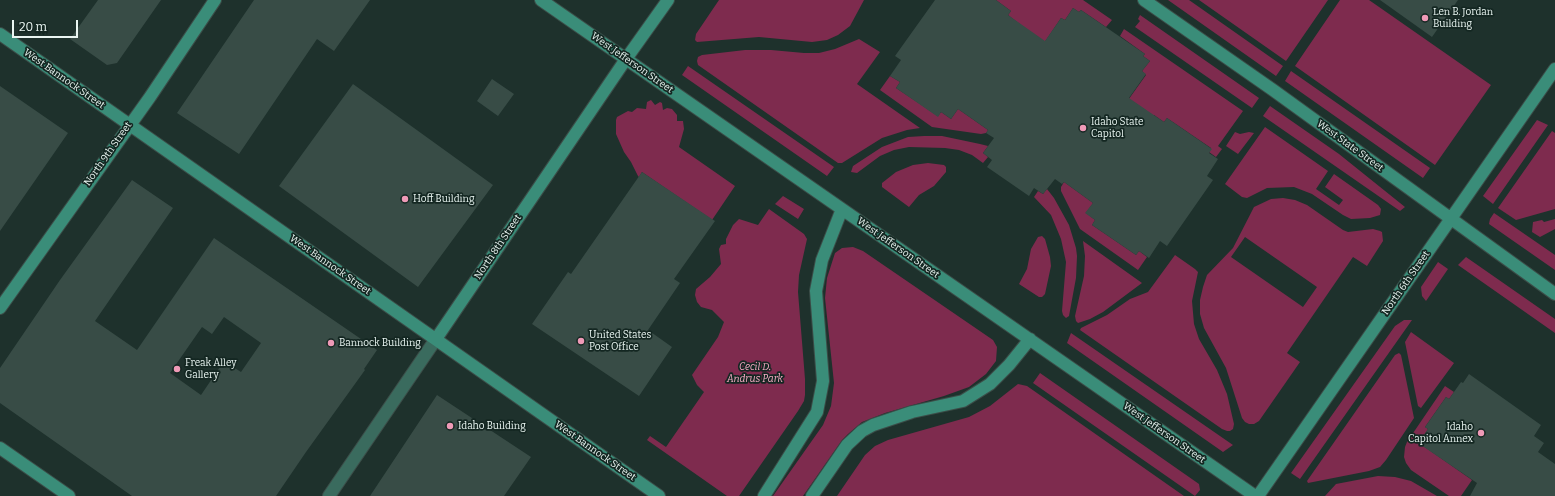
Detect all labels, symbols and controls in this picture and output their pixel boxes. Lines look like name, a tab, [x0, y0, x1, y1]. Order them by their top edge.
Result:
place label: Len B. Jordan Building	[1433, 6, 1493, 30]
scale bar	[14, 12, 80, 38]
marker: Len B. Jordan Building	[1420, 13, 1430, 23]
text: 20 m	[19, 20, 47, 34]
street label: West Jefferson Street	[589, 30, 675, 96]
street label: West Bannock Street	[21, 46, 107, 112]
place label: Idaho State Capitol	[1091, 116, 1143, 140]
street label: West State Street	[1314, 118, 1386, 174]
street label: North 9th Street	[81, 120, 135, 188]
marker: Idaho State Capitol	[1078, 123, 1088, 133]
place label: Hoff Building	[413, 193, 475, 205]
marker: Hoff Building	[400, 194, 410, 204]
street label: North 8th Street	[472, 212, 524, 282]
street label: West Jefferson Street	[855, 215, 941, 281]
street label: West Bannock Street	[287, 232, 373, 298]
street label: North 6th Street	[1379, 249, 1433, 317]
place label: United States Post Office	[589, 329, 651, 352]
marker: United States Post Office	[576, 336, 586, 346]
place label: Bannock Building	[339, 337, 421, 349]
marker: Bannock Building	[326, 338, 336, 348]
place label: Freak Alley Gallery	[185, 357, 237, 380]
park label: Cecil D. Andrus Park	[727, 361, 783, 384]
marker: Freak Alley Gallery	[172, 364, 182, 374]
street label: West Jefferson Street	[1121, 400, 1207, 466]
street label: West Bannock Street	[552, 418, 638, 484]
place label: Idaho Building	[458, 420, 526, 432]
marker: Idaho Building	[445, 421, 455, 431]
place label: Idaho Capitol Annex	[1408, 421, 1473, 444]
marker: Idaho Capitol Annex	[1476, 428, 1486, 438]

